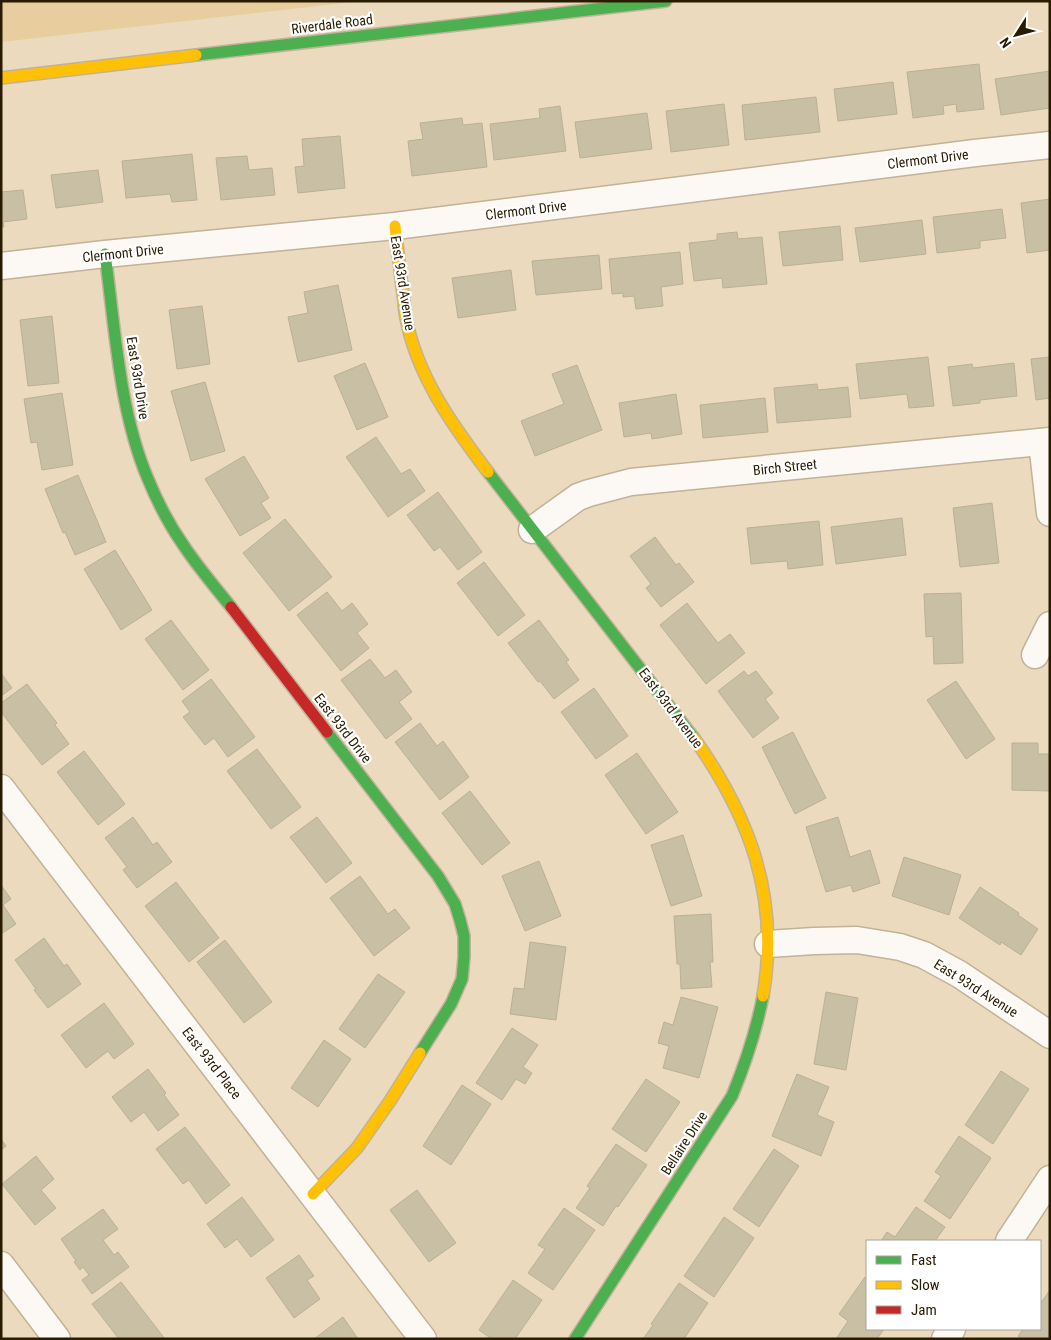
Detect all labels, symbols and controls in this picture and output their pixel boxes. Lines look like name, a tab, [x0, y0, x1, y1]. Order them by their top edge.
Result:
north arrow	[991, 10, 1041, 60]
street label: Riverdale Road	[290, 11, 374, 37]
text: N	[996, 34, 1014, 51]
street label: Clermont Drive	[887, 146, 970, 172]
street label: Clermont Drive	[485, 197, 568, 223]
street label: East 93rd Avenue	[388, 234, 418, 332]
street label: Clermont Drive	[82, 241, 165, 265]
street label: East 93rd Drive	[124, 336, 152, 421]
street label: Birch Street	[752, 456, 818, 478]
street label: East 93rd Avenue	[636, 665, 706, 751]
street label: East 93rd Drive	[311, 690, 375, 766]
street label: East 93rd Avenue	[931, 956, 1021, 1020]
street label: East 93rd Place	[179, 1024, 245, 1102]
street label: Bellaire Drive	[658, 1108, 711, 1178]
legend	[866, 1240, 1041, 1330]
text: Fast	[911, 1251, 936, 1269]
text: Slow	[911, 1276, 940, 1294]
text: Jam	[911, 1301, 937, 1319]

